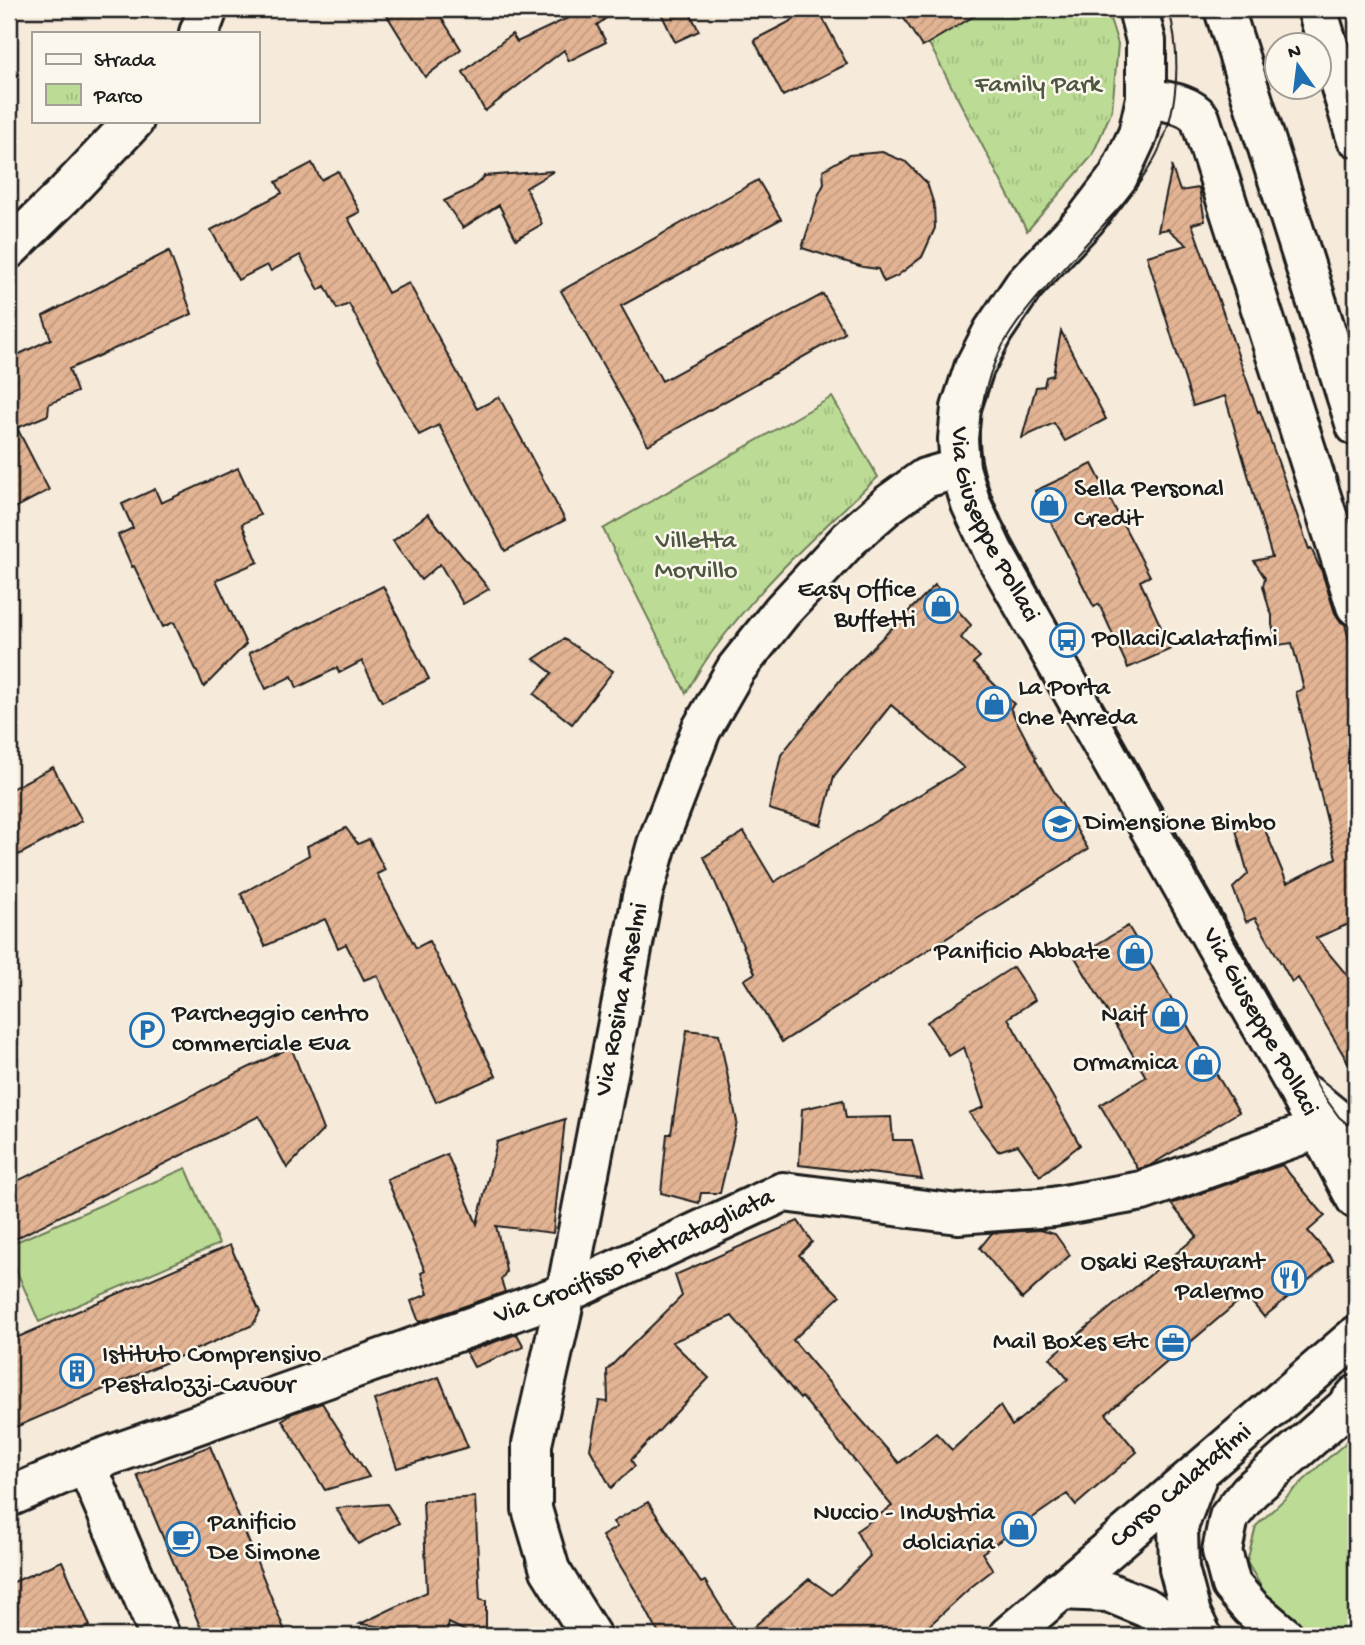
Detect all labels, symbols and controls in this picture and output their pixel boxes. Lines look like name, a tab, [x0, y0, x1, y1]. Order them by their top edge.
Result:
legend	[32, 32, 259, 122]
north arrow	[1264, 32, 1334, 102]
text: N	[1286, 40, 1304, 66]
text: Strada	[94, 50, 157, 75]
park label: Family Park	[974, 71, 1103, 102]
text: Parco	[93, 86, 143, 111]
street label: Via Giuseppe Pollaci	[942, 424, 1046, 628]
place label: Sella Personal Credit	[1074, 475, 1224, 536]
shop icon: Sella Personal Credit	[1030, 486, 1068, 524]
park label: Villetta Morvillo	[655, 527, 738, 588]
place label: Easy Office Buffetti	[797, 576, 917, 637]
shop icon: Easy Office Buffetti	[922, 587, 960, 625]
bus stop icon: Pollaci/Calatafimi	[1048, 621, 1086, 659]
place label: Pollaci/Calatafimi	[1091, 625, 1278, 656]
place label: La Porta che Arreda	[1018, 674, 1139, 735]
shop icon: La Porta che Arreda	[975, 685, 1013, 723]
school or university icon: Dimensione Bimbo	[1041, 805, 1079, 843]
place label: Dimensione Bimbo	[1082, 809, 1276, 840]
street label: Via Rosina Anselmi	[588, 900, 656, 1100]
street label: Via Giuseppe Pollaci	[1194, 922, 1325, 1122]
shop icon: Panificio Abbate	[1116, 934, 1154, 972]
place label: Panificio Abbate	[933, 938, 1111, 969]
shop icon: Naif	[1151, 997, 1189, 1035]
place label: Parcheggio centro commerciale Eva	[171, 1000, 369, 1061]
place label: Naif	[1101, 1001, 1148, 1032]
parking icon: Parcheggio centro commerciale Eva	[128, 1011, 166, 1049]
shop icon: Ormamica	[1184, 1045, 1222, 1083]
place label: Ormamica	[1073, 1049, 1180, 1080]
street label: Via Crocifisso Pietratagliata	[489, 1182, 781, 1333]
place label: Osaki Restaurant Palermo	[1080, 1248, 1266, 1309]
restaurant icon: Osaki Restaurant Palermo	[1270, 1259, 1308, 1297]
office icon: Mail Boxes Etc	[1154, 1324, 1192, 1362]
place label: Mail Boxes Etc	[993, 1328, 1149, 1359]
place label: Istituto Comprensivo Pestalozzi-Cavour	[101, 1341, 321, 1402]
building icon: Istituto Comprensivo Pestalozzi-Cavour	[58, 1352, 96, 1390]
street label: Corso Calatafimi	[1104, 1417, 1259, 1556]
place label: Nuccio - Industria dolciaria	[813, 1499, 997, 1560]
place label: Panificio De Simone	[206, 1509, 321, 1570]
shop icon: Nuccio - Industria dolciaria	[1000, 1510, 1038, 1548]
cafe icon: Panificio De Simone	[164, 1520, 202, 1558]

